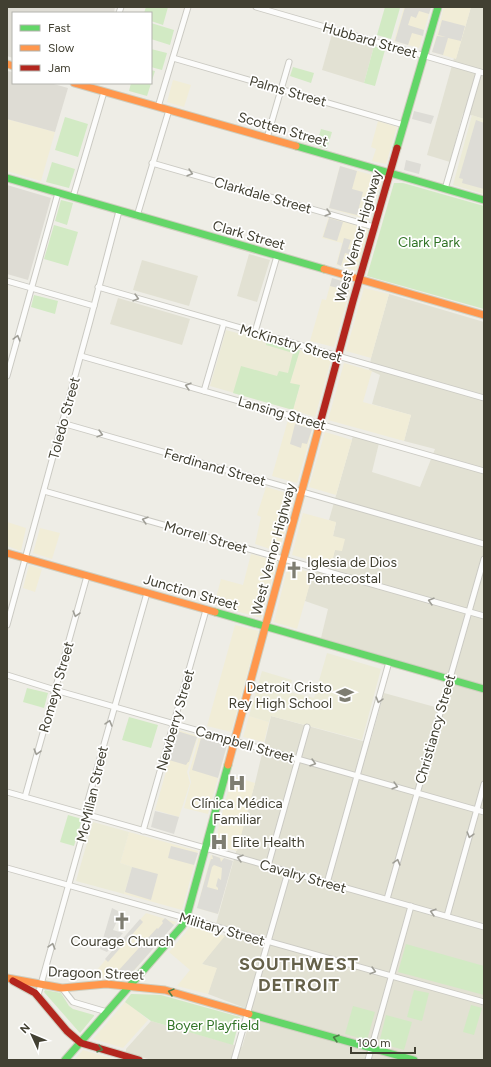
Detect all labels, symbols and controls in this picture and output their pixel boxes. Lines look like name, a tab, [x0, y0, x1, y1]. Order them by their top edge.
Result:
legend	[12, 12, 152, 84]
street label: Hubbard Street	[321, 19, 419, 62]
text: Fast	[48, 21, 71, 35]
text: Slow	[48, 41, 75, 55]
text: Jam	[48, 61, 71, 75]
street label: Palms Street	[247, 72, 328, 111]
street label: Scotten Street	[236, 108, 330, 150]
one-way arrow	[186, 168, 193, 177]
street label: West Vernor Highway	[332, 168, 386, 304]
street label: Clarkdale Street	[212, 173, 313, 217]
one-way arrow	[324, 208, 331, 217]
street label: Clark Street	[211, 217, 287, 254]
park label: Clark Park	[398, 234, 460, 251]
one-way arrow	[132, 293, 139, 302]
street label: McKinstry Street	[238, 321, 344, 366]
one-way arrow	[13, 335, 21, 342]
street label: Toledo Street	[45, 375, 84, 461]
one-way arrow	[185, 383, 191, 391]
street label: Lansing Street	[236, 393, 328, 434]
one-way arrow	[96, 429, 103, 438]
street label: Ferdinand Street	[162, 445, 268, 490]
street label: West Vernor Highway	[248, 480, 299, 617]
one-way arrow	[142, 516, 149, 525]
street label: Morrell Street	[162, 517, 249, 557]
place label: Iglesia de Dios Pentecostal	[307, 554, 397, 587]
church icon: Iglesia de Dios Pentecostal	[284, 560, 304, 580]
street label: Junction Street	[142, 571, 240, 614]
one-way arrow	[428, 597, 435, 606]
one-way arrow	[73, 610, 81, 617]
street label: Romeyn Street	[35, 640, 78, 735]
street label: Newberry Street	[153, 668, 198, 773]
street label: Christiancy Street	[412, 672, 459, 786]
place label: Detroit Cristo Rey High School	[228, 679, 332, 712]
school or university icon: Detroit Cristo Rey High School	[335, 685, 355, 705]
one-way arrow	[375, 696, 384, 703]
one-way arrow	[105, 720, 113, 727]
street label: Campbell Street	[193, 722, 296, 767]
street label: McMillan Street	[73, 744, 112, 844]
one-way arrow	[33, 749, 42, 756]
one-way arrow	[309, 758, 316, 767]
hospital icon: Clínica Médica Familiar	[227, 773, 247, 793]
one-way arrow	[391, 781, 398, 790]
place label: Clínica Médica Familiar	[191, 795, 283, 828]
hospital icon: Elite Health	[209, 832, 229, 852]
one-way arrow	[466, 832, 474, 838]
place label: Elite Health	[232, 834, 305, 851]
one-way arrow	[237, 855, 244, 863]
street label: Cavalry Street	[258, 856, 348, 897]
one-way arrow	[392, 859, 401, 866]
street label: Military Street	[177, 909, 267, 950]
one-way arrow	[430, 909, 436, 917]
church icon: Courage Church	[112, 911, 132, 931]
place label: Courage Church	[70, 933, 174, 950]
one-way arrow	[47, 943, 56, 950]
district label: SOUTHWEST DETROIT	[239, 953, 359, 996]
street label: Dragoon Street	[47, 963, 144, 984]
one-way arrow	[369, 966, 376, 975]
one-way arrow	[168, 988, 175, 997]
north arrow	[12, 1015, 52, 1055]
park label: Boyer Playfield	[167, 1017, 259, 1034]
text: N	[18, 1021, 33, 1036]
scale bar	[351, 1029, 415, 1055]
one-way arrow	[333, 1034, 340, 1043]
text: 100 m	[357, 1036, 391, 1050]
one-way arrow	[97, 1044, 104, 1053]

